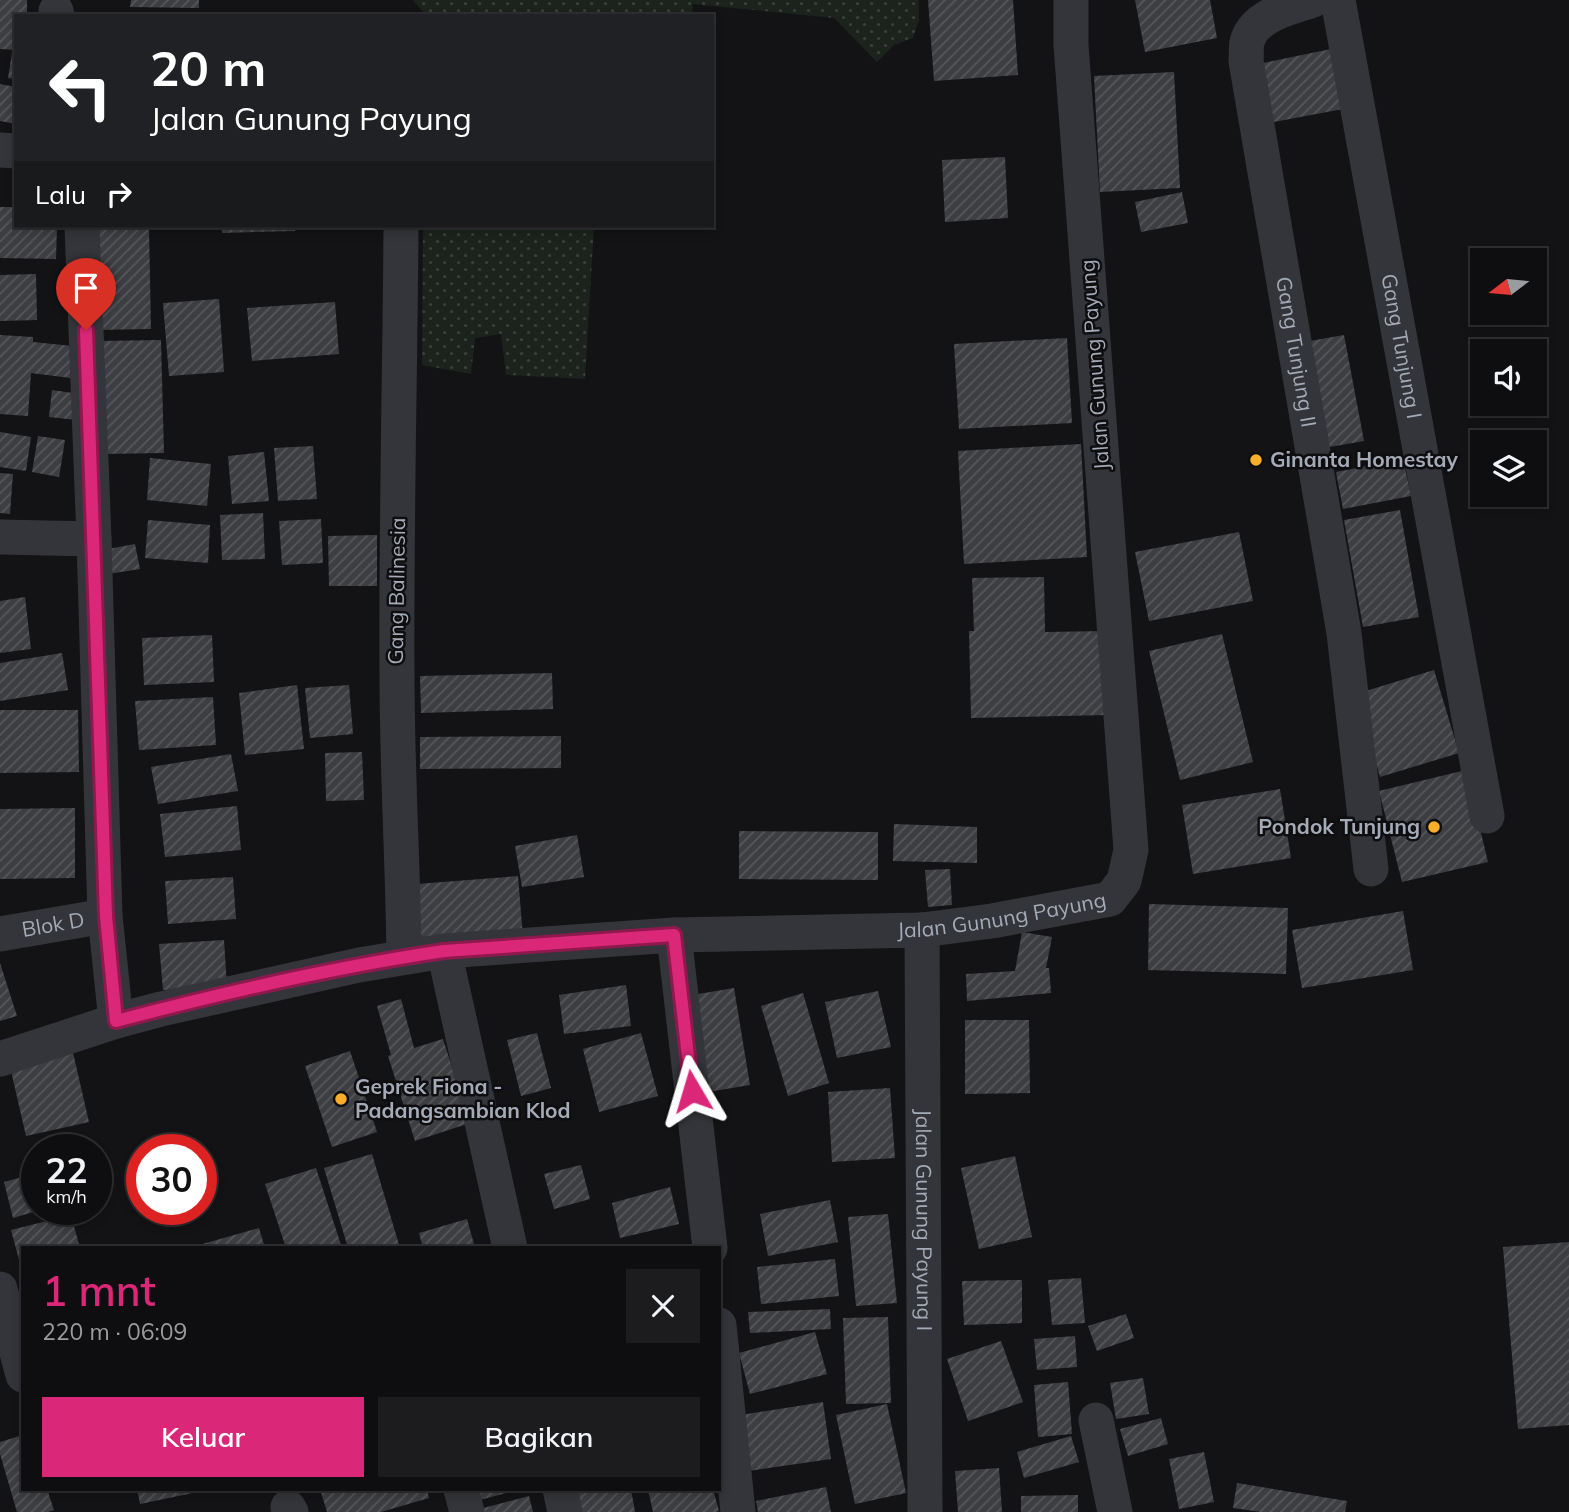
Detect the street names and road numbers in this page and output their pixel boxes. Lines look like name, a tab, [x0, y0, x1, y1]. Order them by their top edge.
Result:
street label: Jalan Gunung Payung	[1074, 259, 1114, 471]
street label: Gang Tunjung I	[1376, 271, 1428, 421]
street label: Gang Tunjung II	[1271, 275, 1323, 429]
street label: Gang Balinesia	[382, 517, 410, 665]
street label: Jalan Gunung Payung	[897, 886, 1108, 942]
street label: Blok D	[20, 906, 86, 942]
street label: Jalan Gunung Payung I	[911, 1109, 938, 1331]

